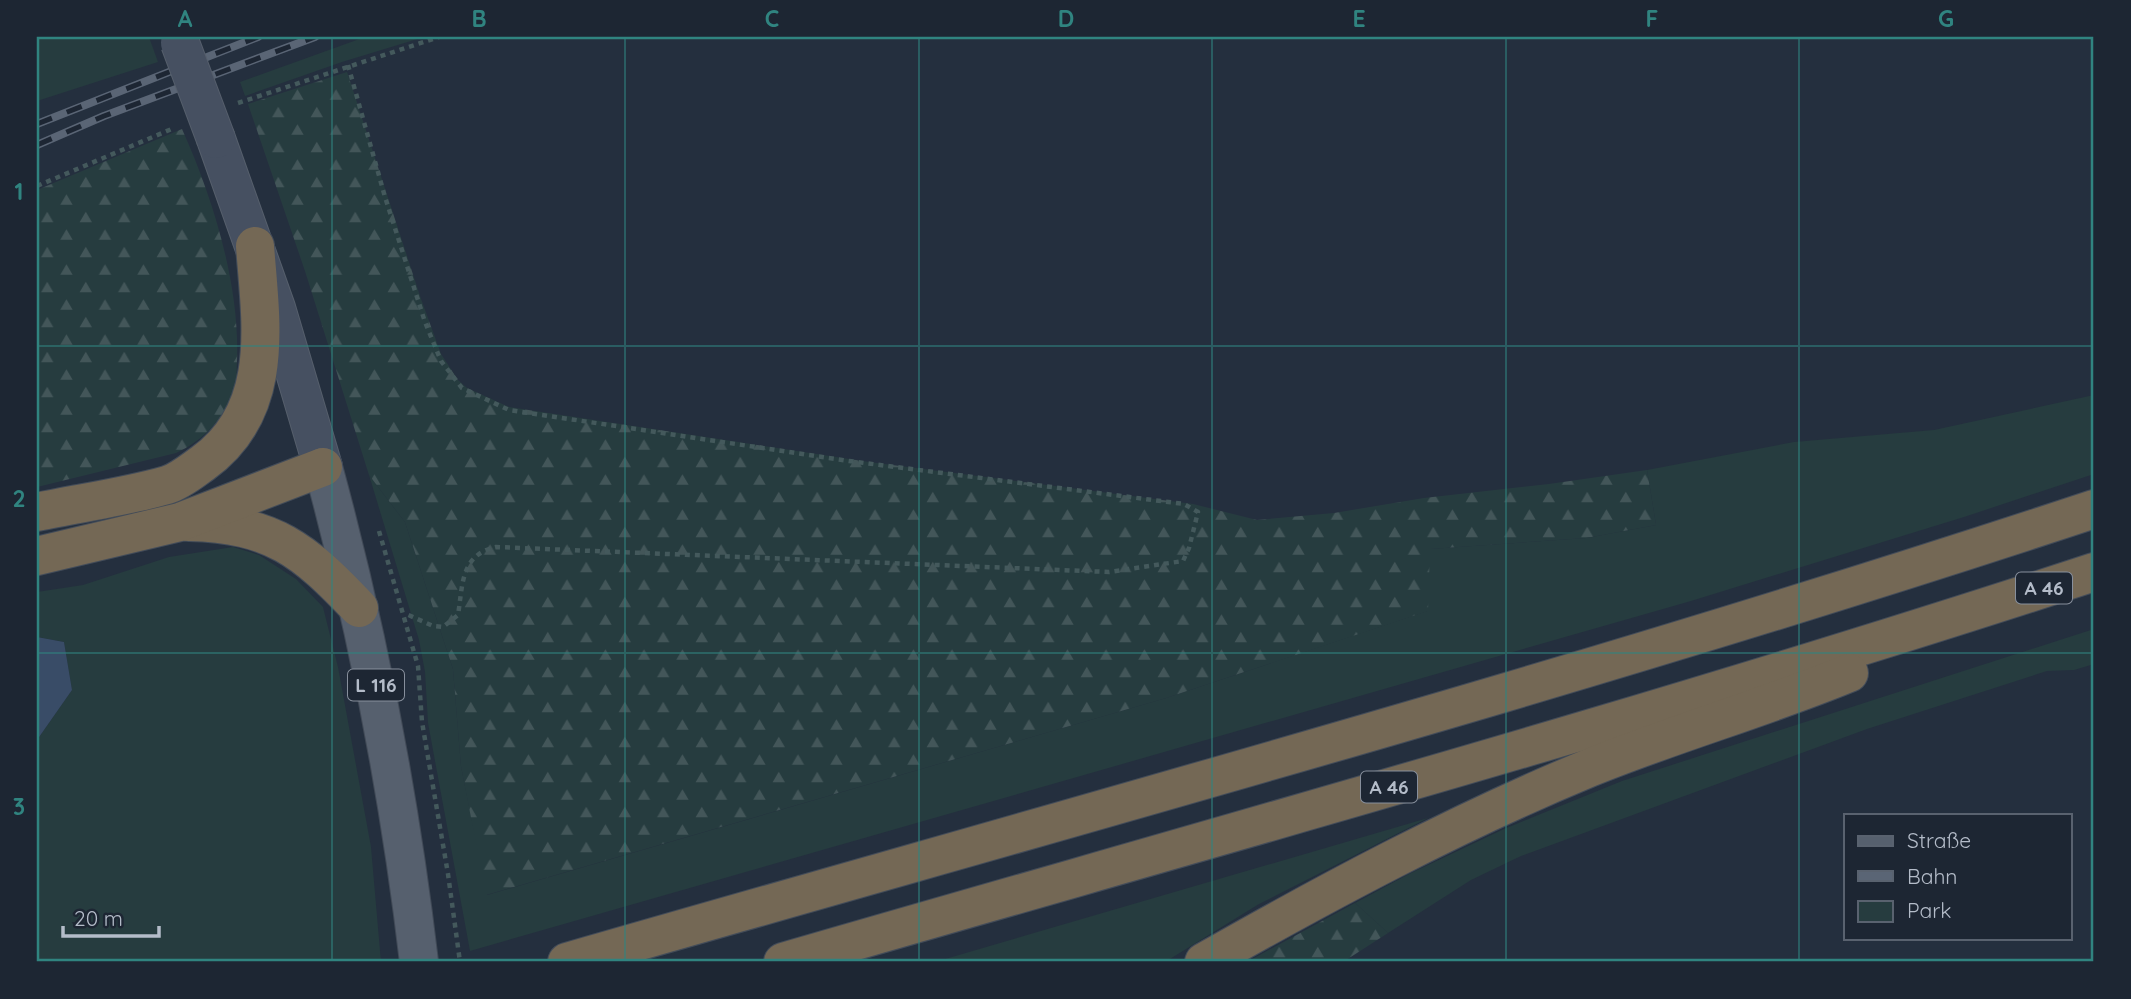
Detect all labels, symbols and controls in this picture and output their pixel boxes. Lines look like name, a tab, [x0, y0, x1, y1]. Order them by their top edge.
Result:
text: A	[178, 4, 193, 33]
text: B	[471, 4, 487, 33]
text: C	[765, 4, 779, 33]
text: D	[1058, 4, 1074, 33]
text: E	[1352, 4, 1366, 33]
text: F	[1646, 4, 1658, 33]
text: G	[1938, 4, 1954, 33]
text: 1	[15, 177, 23, 206]
text: 2	[12, 484, 26, 513]
road number: A 46	[2016, 572, 2072, 604]
road number: L 116	[348, 670, 404, 700]
road number: A 46	[1361, 772, 1417, 802]
text: 3	[13, 792, 25, 821]
legend	[1844, 814, 2072, 940]
text: Straße	[1907, 827, 1971, 853]
text: Bahn	[1907, 863, 1957, 889]
scale bar	[63, 894, 159, 938]
text: Park	[1907, 897, 1951, 923]
text: 20 m	[74, 905, 123, 931]

